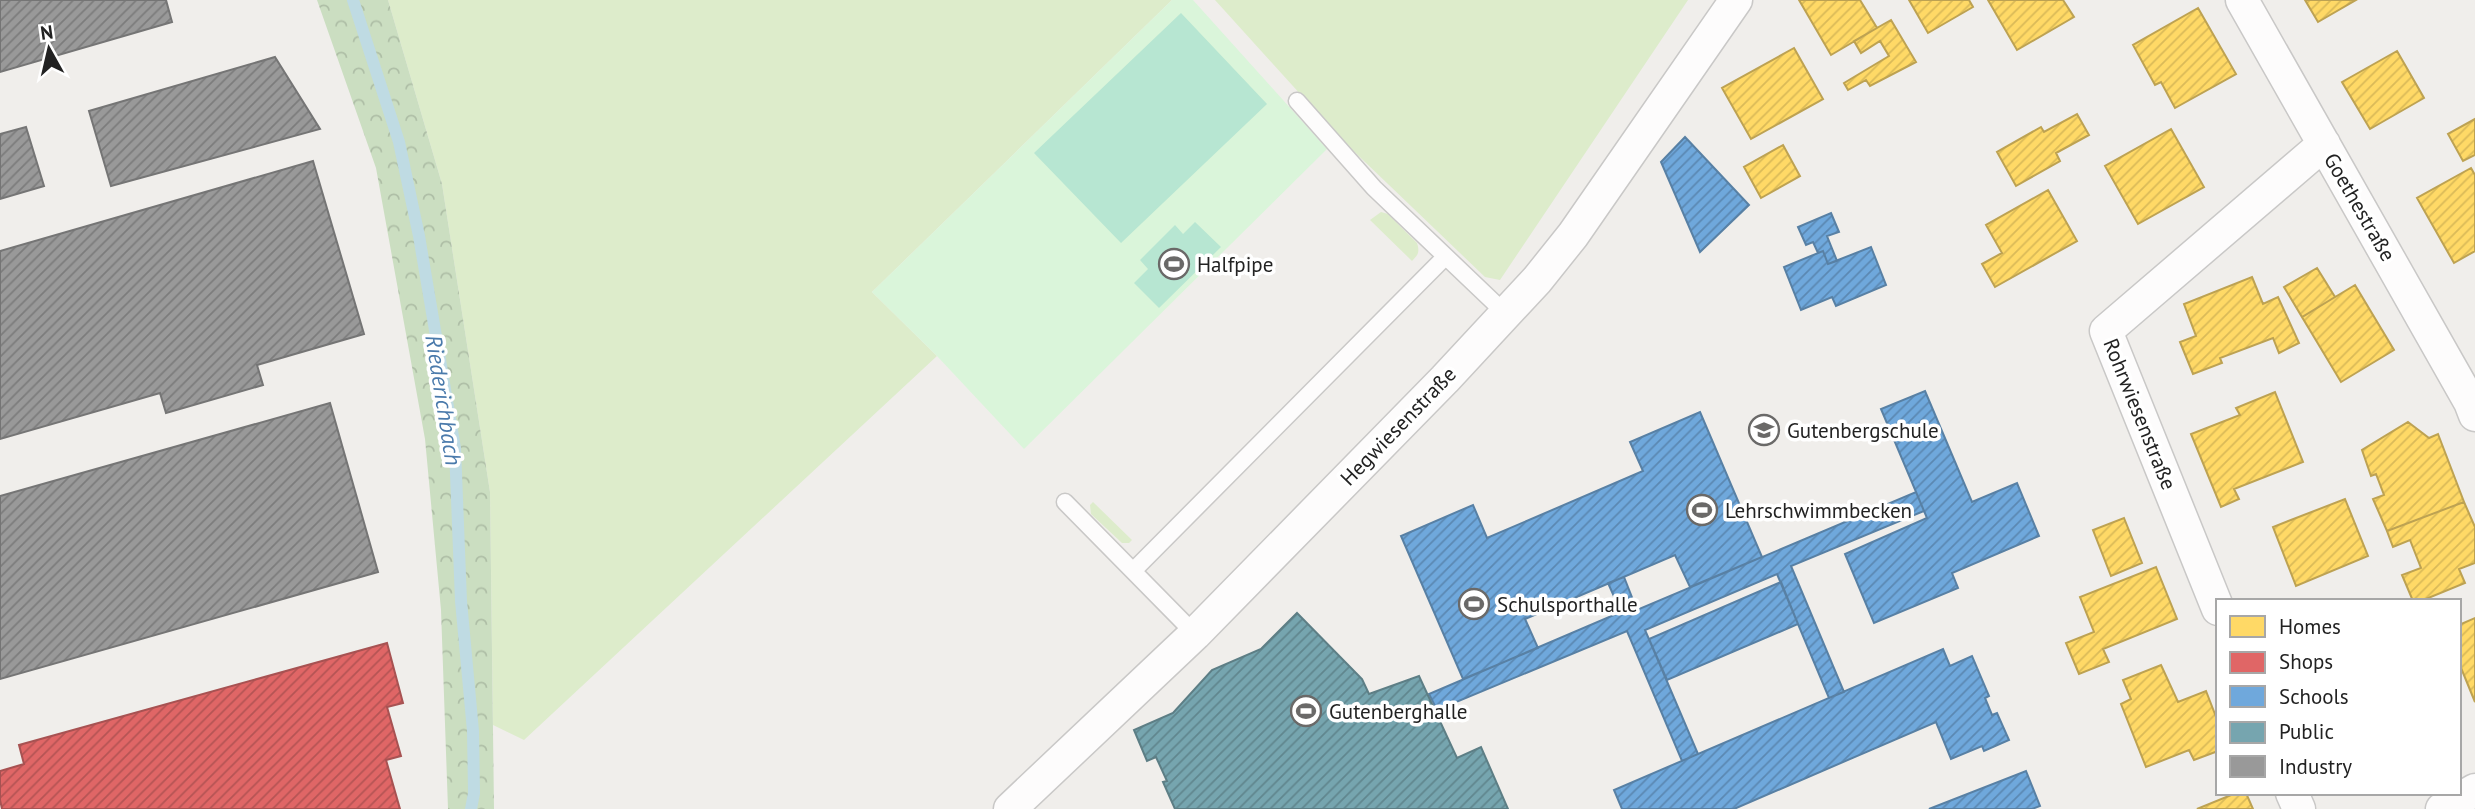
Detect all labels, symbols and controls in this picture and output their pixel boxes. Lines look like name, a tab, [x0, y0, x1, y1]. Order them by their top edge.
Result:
north arrow	[14, 14, 84, 84]
text: N	[39, 19, 54, 45]
street label: Goethestraße	[2318, 148, 2402, 266]
sports icon: Halfpipe	[1157, 247, 1191, 281]
place label: Halfpipe	[1197, 251, 1273, 278]
water label: Riederichbach	[419, 333, 469, 467]
street label: Rohrwiesenstraße	[2097, 334, 2183, 494]
street label: Hegwiesenstraße	[1334, 361, 1462, 491]
school or university icon: Gutenbergschule	[1747, 413, 1781, 447]
place label: Gutenbergschule	[1787, 417, 1939, 444]
sports icon: Lehrschwimmbecken	[1685, 493, 1719, 527]
place label: Lehrschwimmbecken	[1725, 497, 1912, 524]
sports icon: Schulsporthalle	[1457, 587, 1491, 621]
place label: Schulsporthalle	[1497, 591, 1638, 618]
legend	[2216, 599, 2461, 795]
text: Homes	[2279, 613, 2341, 640]
text: Shops	[2279, 648, 2333, 675]
text: Schools	[2279, 683, 2349, 710]
sports icon: Gutenberghalle	[1289, 694, 1323, 728]
place label: Gutenberghalle	[1329, 698, 1467, 725]
text: Public	[2279, 718, 2334, 745]
text: Industry	[2279, 753, 2352, 780]

